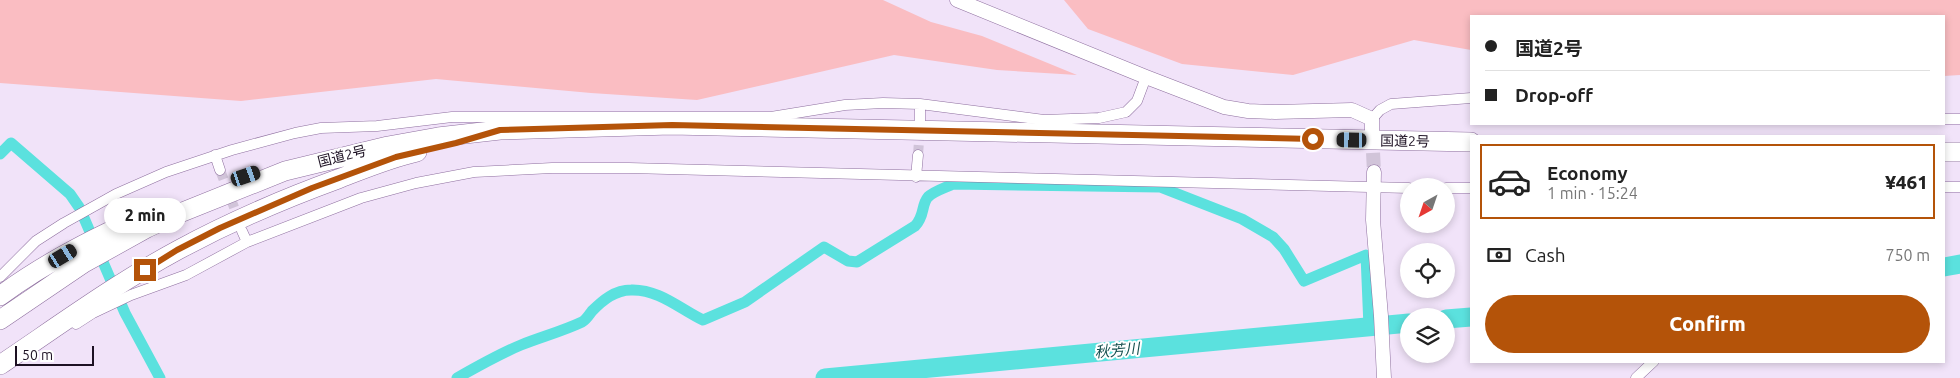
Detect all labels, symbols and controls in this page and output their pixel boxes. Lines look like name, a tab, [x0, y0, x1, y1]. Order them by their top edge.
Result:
text: 国道2号	[1515, 37, 1583, 59]
text: Drop-off	[1515, 84, 1593, 106]
route start	[1302, 128, 1324, 150]
car	[1336, 132, 1367, 148]
street label: 国道2号	[1380, 133, 1430, 149]
street label: 国道2号	[316, 142, 368, 170]
icon: car	[1487, 159, 1532, 204]
text: Economy	[1547, 162, 1628, 184]
car	[229, 164, 262, 188]
text: ¥461	[1885, 171, 1928, 193]
north arrow	[1400, 178, 1455, 232]
map controls	[1400, 178, 1455, 363]
text: 1 min · 15:24	[1547, 184, 1638, 202]
callout: 2 min	[104, 198, 186, 232]
text: 2 min	[125, 206, 165, 224]
icon: cash	[1485, 241, 1513, 269]
car	[46, 242, 79, 270]
button: locate	[1400, 243, 1455, 298]
text: Cash	[1525, 244, 1566, 266]
text: 750 m	[1885, 246, 1930, 264]
route end	[134, 259, 156, 281]
button: Confirm	[1485, 295, 1930, 353]
button: layers	[1400, 308, 1455, 363]
water label: 秋芳川	[1094, 339, 1142, 360]
scale bar	[15, 343, 94, 366]
text: 50 m	[22, 347, 53, 363]

